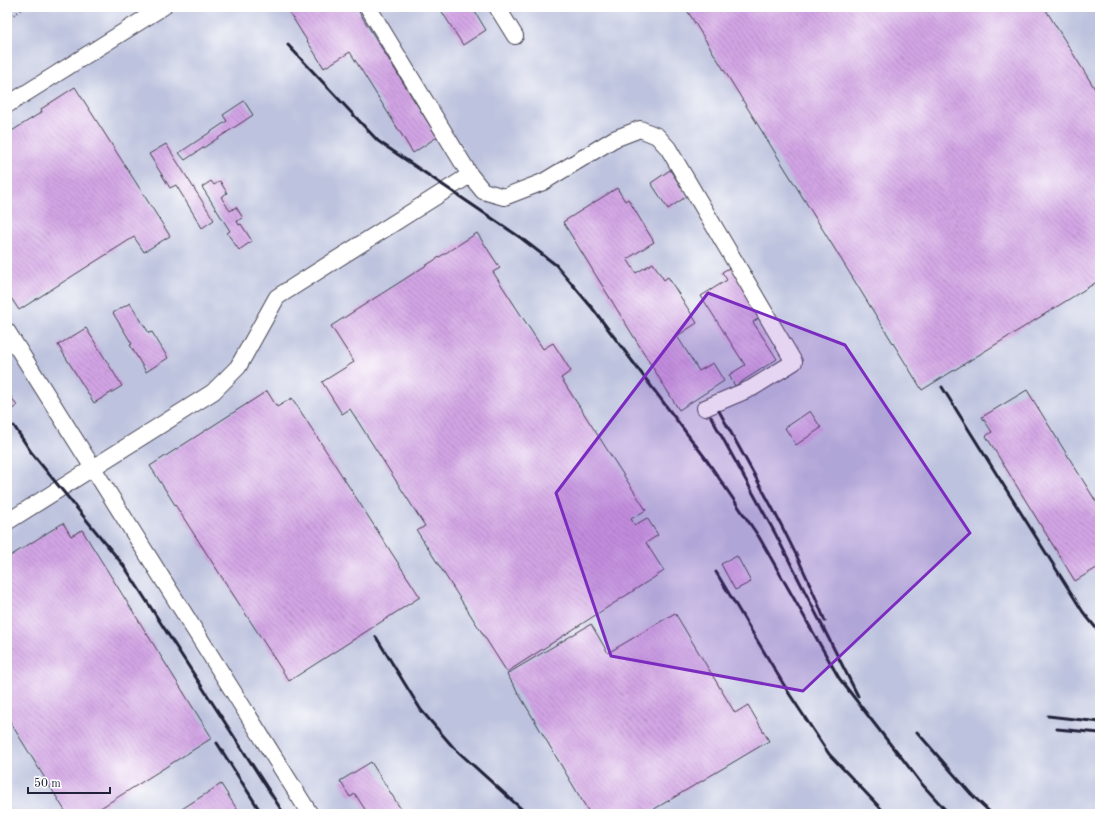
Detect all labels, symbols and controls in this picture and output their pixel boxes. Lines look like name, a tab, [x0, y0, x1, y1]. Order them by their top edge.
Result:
scale bar	[28, 769, 110, 795]
text: 50 m	[34, 777, 61, 790]

